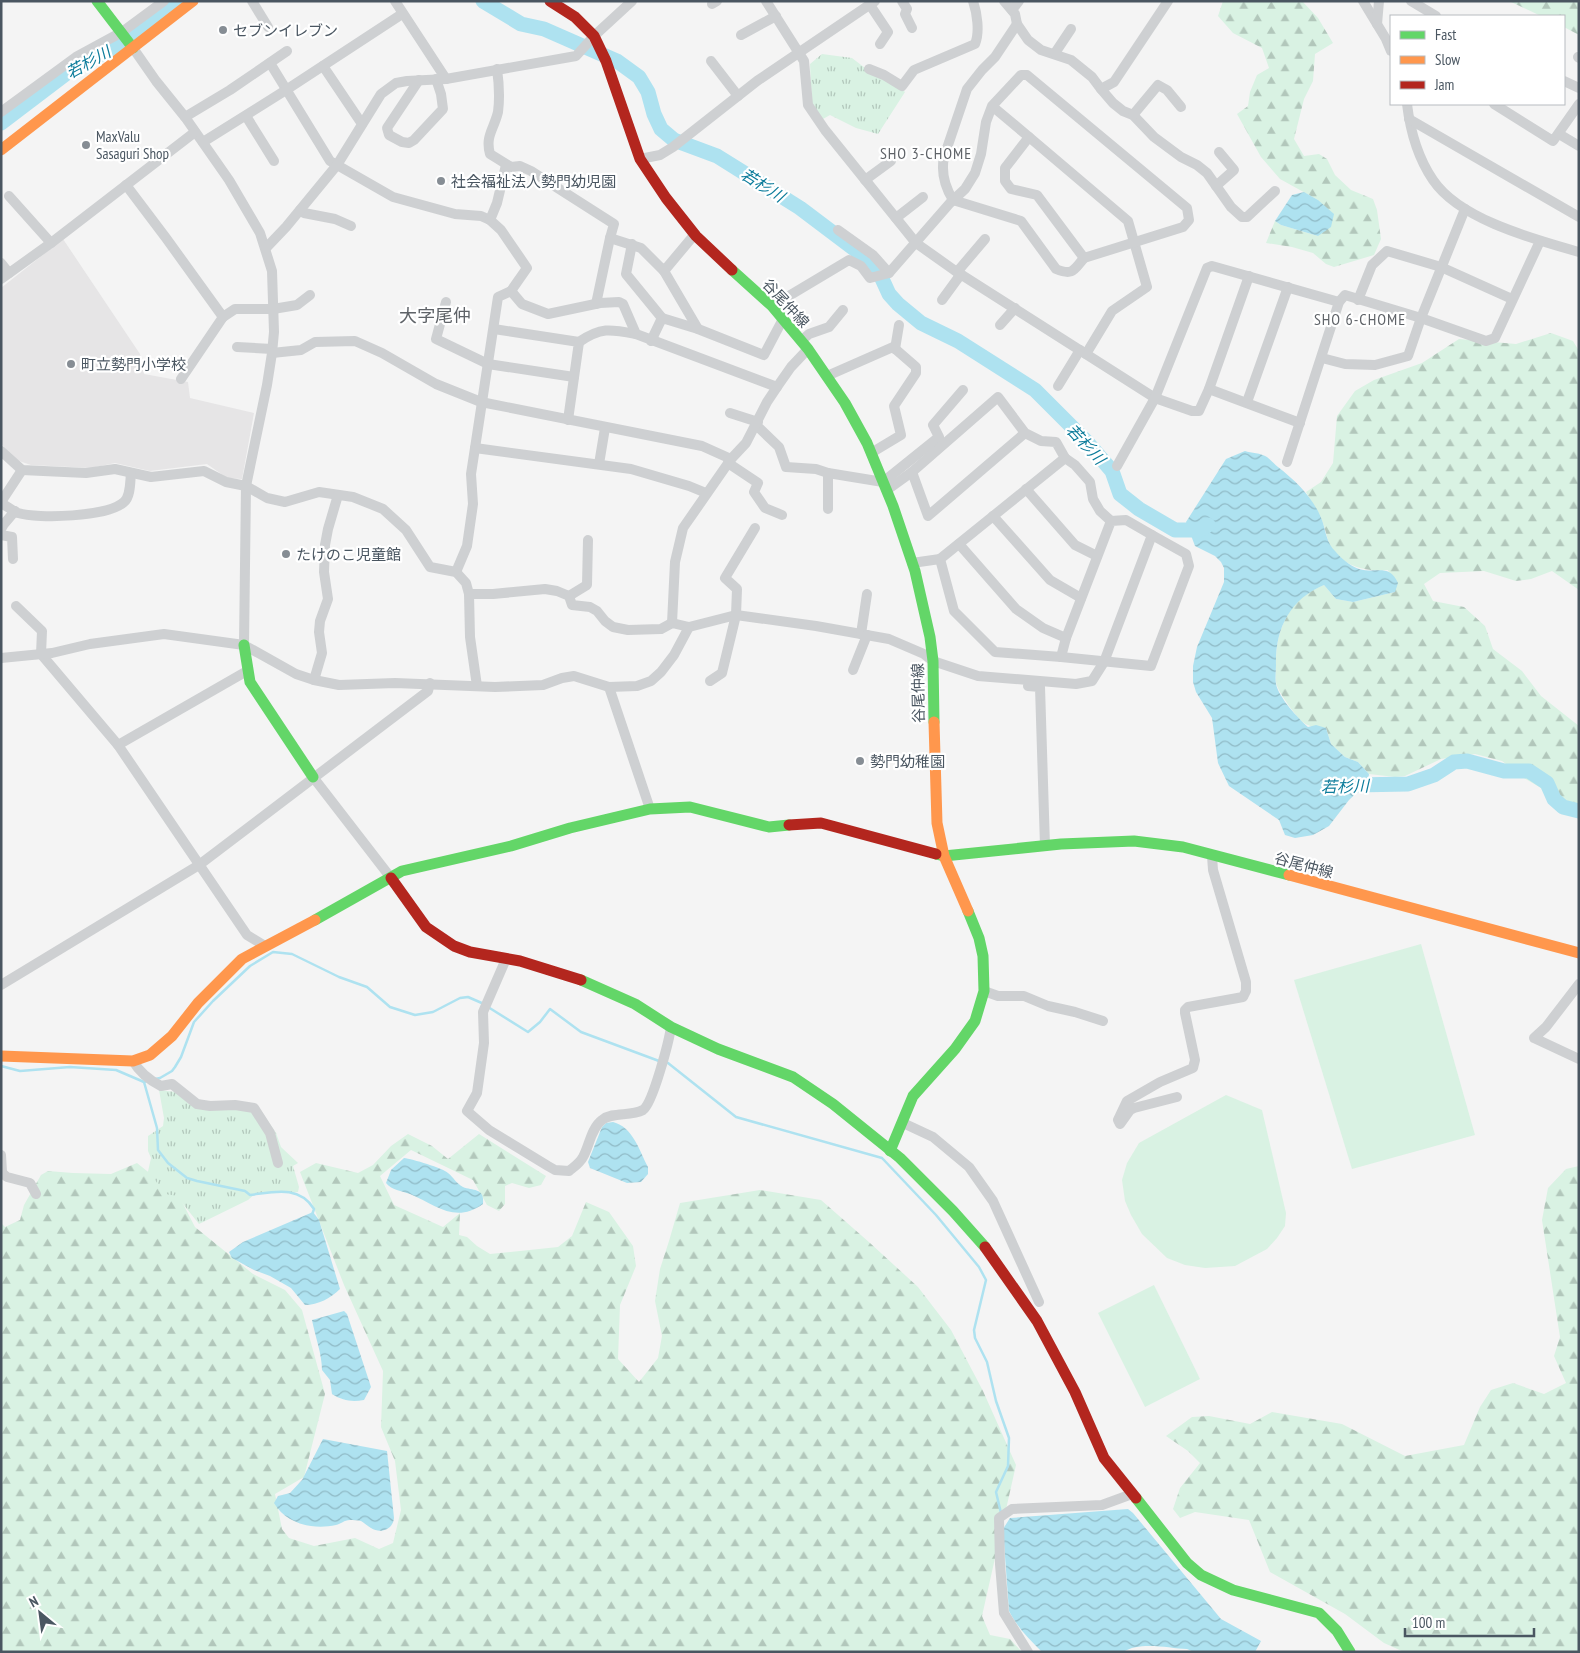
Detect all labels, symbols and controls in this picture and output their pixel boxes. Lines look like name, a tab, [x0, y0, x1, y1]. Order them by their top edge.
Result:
legend	[1390, 15, 1565, 105]
place label: セブンイレブン	[233, 21, 338, 40]
marker: セブンイレブン	[217, 24, 229, 36]
text: Fast	[1435, 25, 1456, 44]
water label: 若杉川	[62, 41, 116, 82]
text: Slow	[1435, 50, 1460, 69]
text: Jam	[1434, 75, 1454, 94]
place label: MaxValu Sasaguri Shop	[96, 127, 169, 163]
marker: MaxValu Sasaguri Shop	[80, 139, 92, 151]
district label: SHO 3-CHOME	[880, 143, 972, 163]
water label: 若杉川	[737, 164, 790, 207]
place label: 社会福祉法人勢門幼児園	[451, 172, 616, 191]
marker: 社会福祉法人勢門幼児園	[435, 175, 447, 187]
street label: 谷尾仲線	[759, 275, 813, 331]
district label: 大字尾仲	[399, 304, 471, 327]
district label: SHO 6-CHOME	[1314, 309, 1406, 329]
place label: 町立勢門小学校	[81, 355, 186, 374]
marker: 町立勢門小学校	[65, 358, 77, 370]
water label: 若杉川	[1062, 420, 1111, 470]
place label: たけのこ児童館	[296, 545, 401, 564]
marker: たけのこ児童館	[280, 548, 292, 560]
street label: 谷尾仲線	[908, 663, 928, 723]
place label: 勢門幼稚園	[870, 752, 945, 771]
marker: 勢門幼稚園	[854, 755, 866, 767]
water label: 若杉川	[1321, 776, 1371, 796]
street label: 谷尾仲線	[1273, 848, 1335, 882]
north arrow	[15, 1588, 65, 1638]
text: N	[26, 1592, 41, 1611]
scale bar	[1405, 1606, 1534, 1638]
text: 100 m	[1412, 1613, 1445, 1632]

